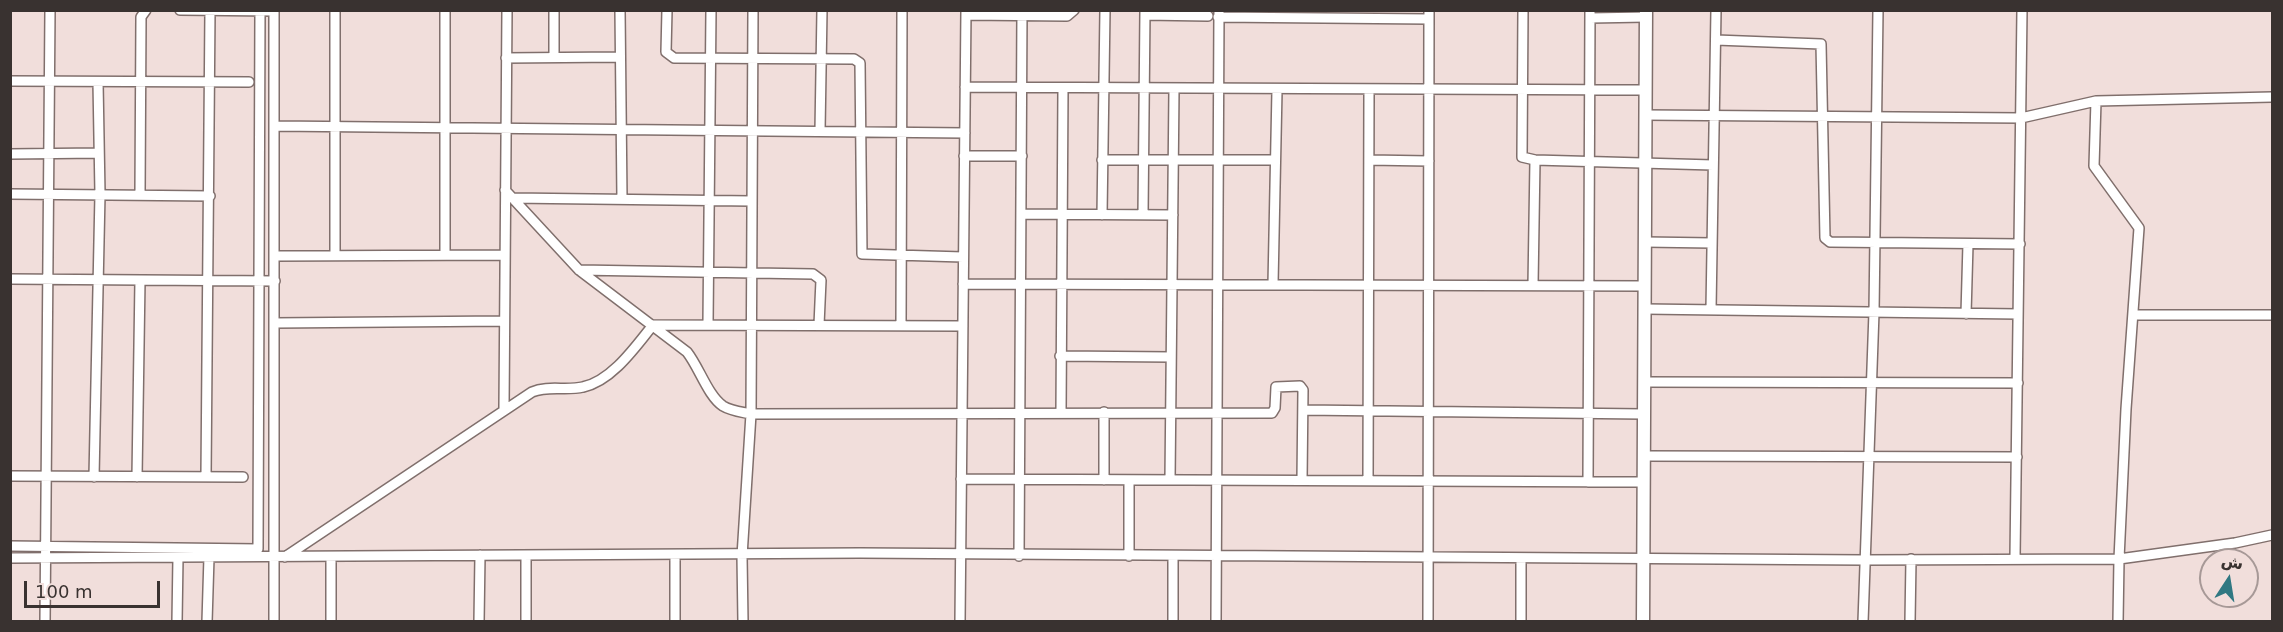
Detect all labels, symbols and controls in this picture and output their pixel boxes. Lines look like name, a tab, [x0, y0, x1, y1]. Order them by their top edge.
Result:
north arrow	[2199, 548, 2259, 608]
text: ش	[2220, 550, 2245, 573]
scale bar	[27, 569, 164, 607]
text: 100 m	[35, 581, 93, 602]

